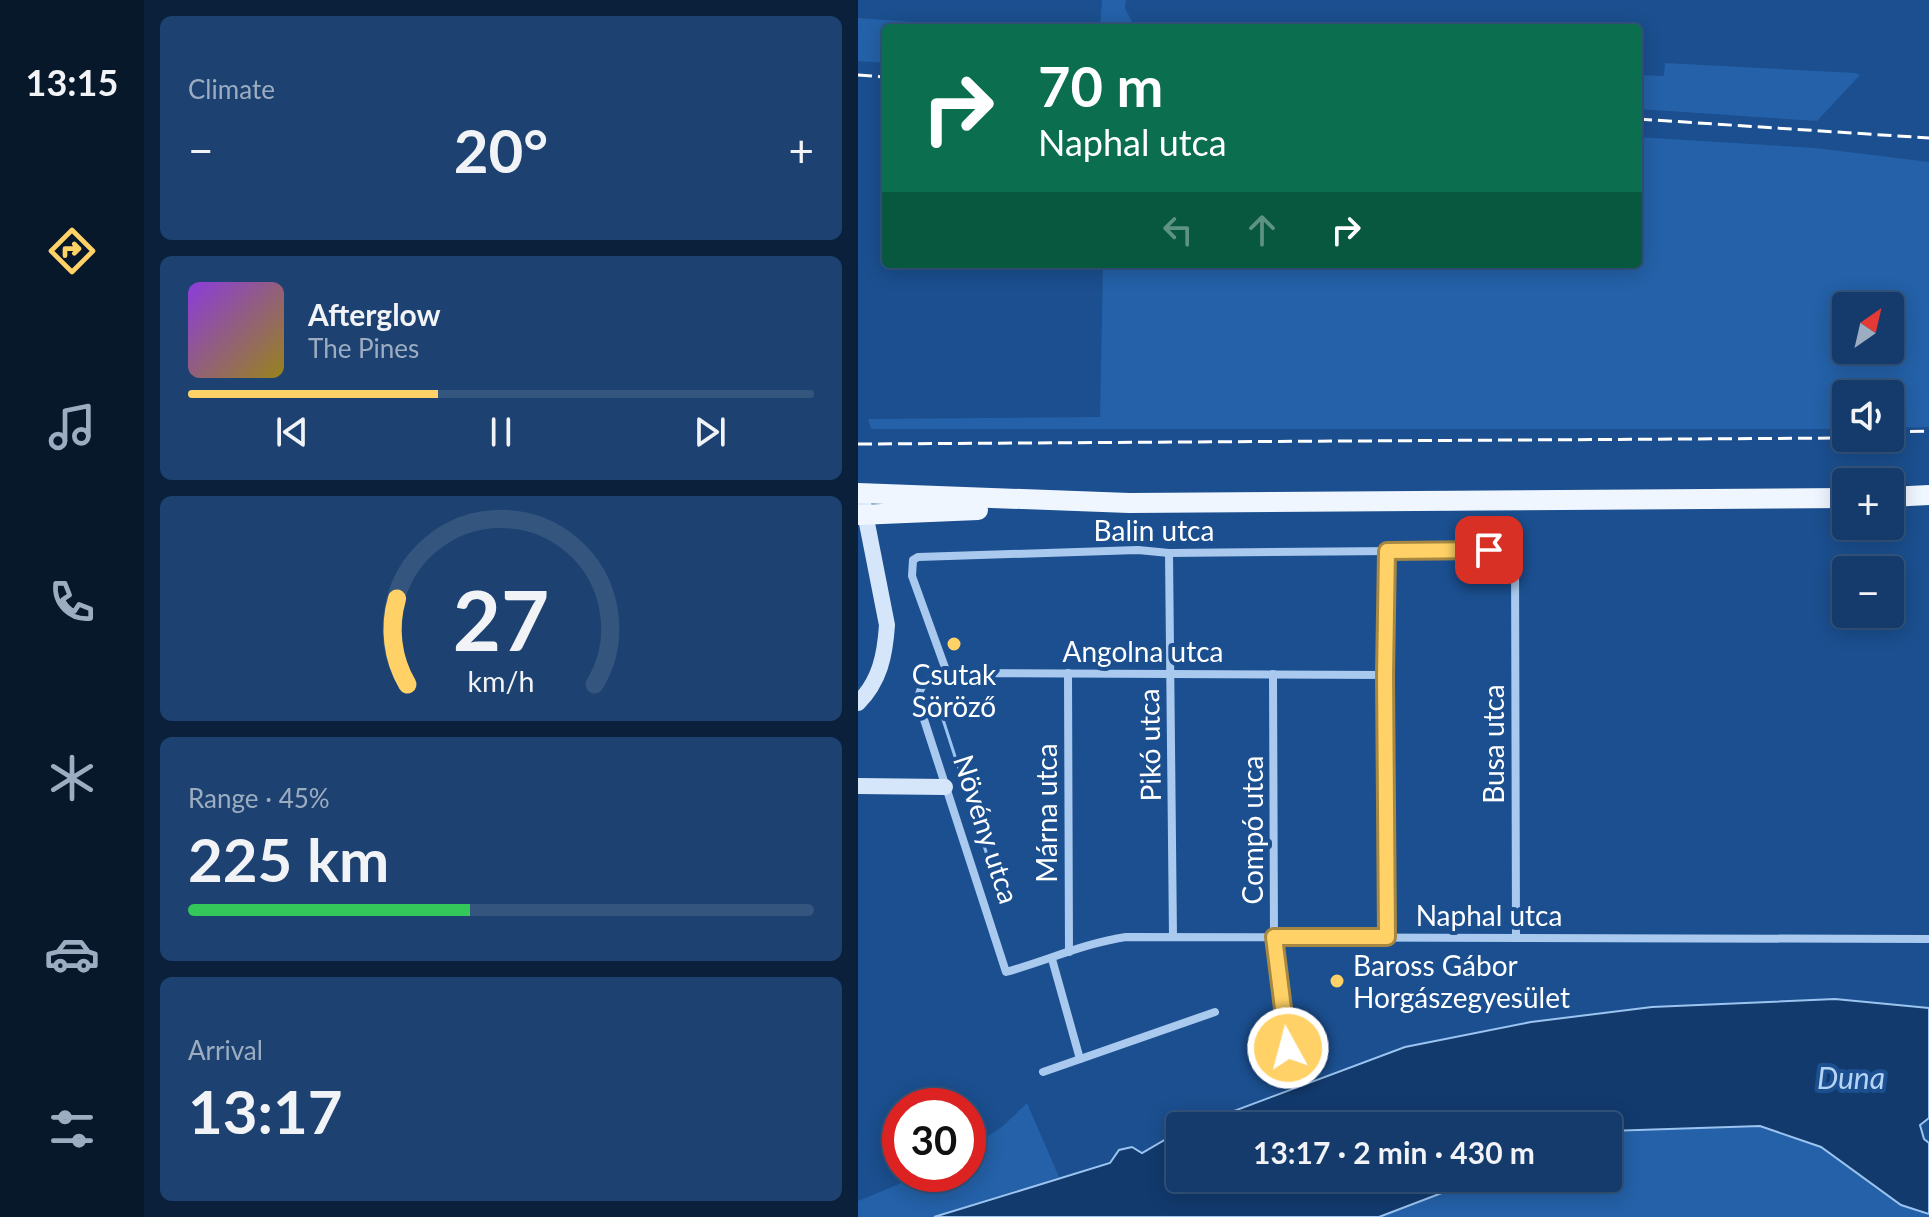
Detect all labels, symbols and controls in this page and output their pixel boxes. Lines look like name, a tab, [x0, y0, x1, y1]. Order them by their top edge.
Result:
text: 70 m	[1038, 52, 1163, 119]
icon: right	[906, 56, 1010, 160]
text: 13:15	[26, 60, 118, 104]
text: Climate	[188, 73, 275, 105]
text: 20°	[454, 114, 548, 186]
text: Naphal utca	[1038, 120, 1227, 164]
text: −	[188, 124, 214, 176]
text: +	[788, 124, 814, 176]
icon: left	[1156, 208, 1200, 252]
icon: ahead	[1240, 208, 1284, 252]
icon: right	[1324, 208, 1368, 252]
icon: directions	[44, 223, 100, 279]
north arrow	[1832, 292, 1904, 364]
map controls	[1832, 292, 1904, 628]
text: Afterglow	[308, 296, 441, 332]
text: The Pines	[308, 332, 419, 364]
button: sound	[1832, 380, 1904, 452]
icon: music	[44, 399, 100, 455]
icon: previous	[270, 410, 314, 454]
icon: pause	[479, 410, 523, 454]
icon: next	[688, 410, 732, 454]
button: +	[1832, 468, 1904, 540]
street label: Balin utca	[1094, 513, 1214, 547]
pin	[1455, 516, 1523, 584]
icon: arrive	[1467, 528, 1511, 572]
button: −	[1832, 556, 1904, 628]
text: 27	[453, 568, 549, 668]
icon: phone	[44, 574, 100, 630]
street label: Angolna utca	[1063, 634, 1223, 668]
marker: Csutak Söröző	[945, 635, 963, 653]
place label: Csutak Söröző	[912, 657, 997, 723]
text: km/h	[468, 664, 534, 698]
street label: Busa utca	[1476, 684, 1510, 804]
street label: Pikó utca	[1131, 688, 1167, 802]
street label: Márna utca	[1029, 743, 1063, 883]
icon: climate	[44, 750, 100, 806]
street label: Növény utca	[947, 750, 1027, 908]
street label: Compó utca	[1235, 756, 1269, 904]
text: Range · 45%	[188, 782, 330, 814]
text: 225 km	[188, 823, 389, 895]
street label: Naphal utca	[1416, 898, 1562, 932]
icon: car	[44, 926, 100, 982]
place label: Baross Gábor Horgászegyesület	[1353, 948, 1570, 1014]
marker: Baross Gábor Horgászegyesület	[1328, 972, 1346, 990]
position arrow	[1246, 1006, 1330, 1090]
text: Arrival	[188, 1034, 263, 1066]
water label: Duna	[1817, 1059, 1885, 1095]
text: 13:17	[188, 1075, 343, 1147]
speed limit sign: 30	[882, 1088, 986, 1192]
icon: filters	[44, 1101, 100, 1157]
text: 13:17 · 2 min · 430 m	[1253, 1134, 1535, 1170]

